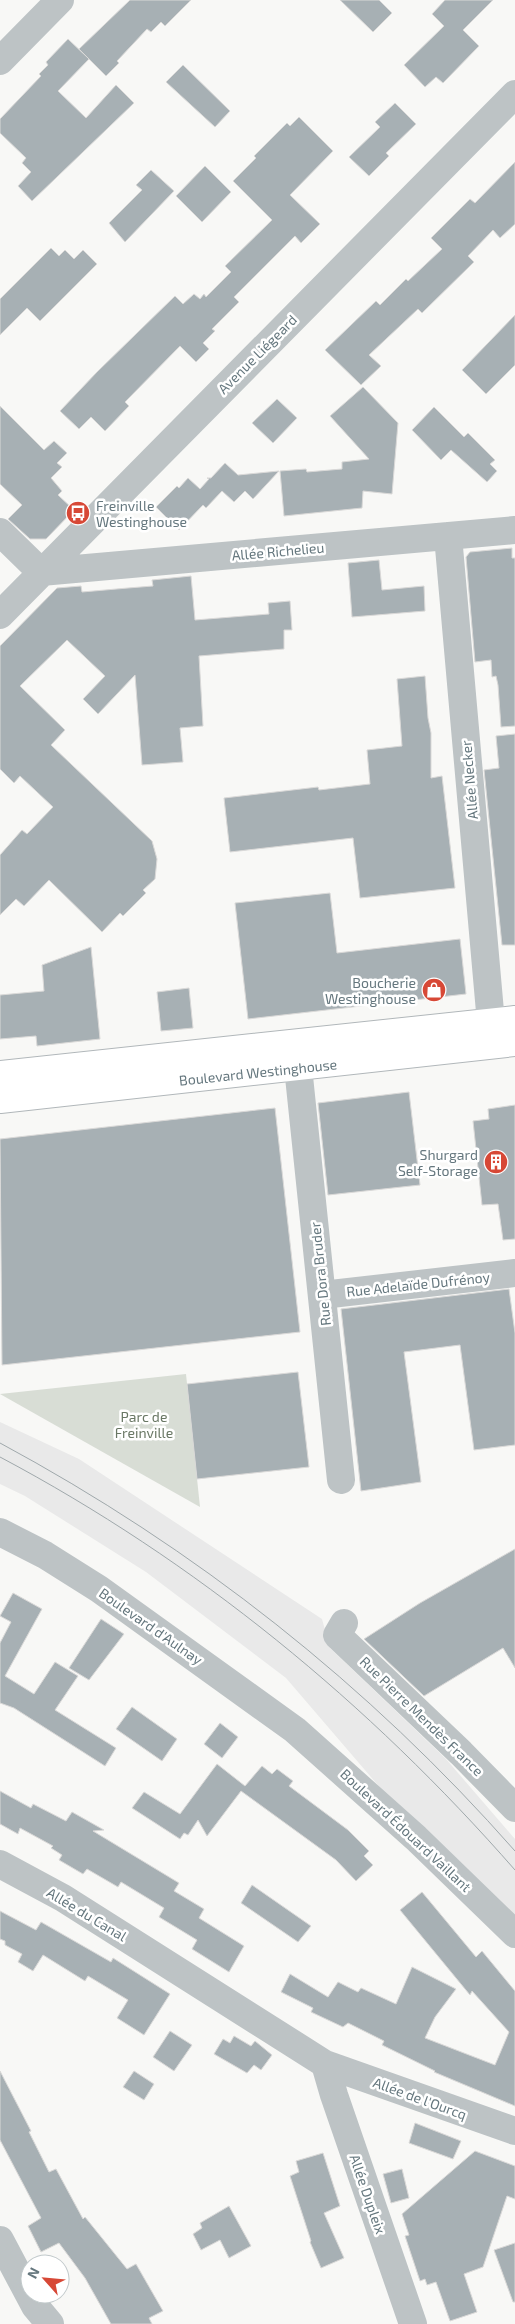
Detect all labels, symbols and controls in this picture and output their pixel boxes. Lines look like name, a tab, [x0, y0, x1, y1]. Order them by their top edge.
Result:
street label: Avenue Liégeard	[214, 311, 300, 397]
place label: Freinville Westinghouse	[96, 497, 187, 530]
bus stop icon: Freinville Westinghouse	[65, 500, 91, 526]
street label: Allée Richelieu	[231, 538, 325, 564]
street label: Allée Necker	[457, 739, 481, 820]
place label: Boucherie Westinghouse	[325, 974, 416, 1007]
shop icon: Boucherie Westinghouse	[421, 977, 447, 1003]
street label: Boulevard Westinghouse	[178, 1055, 338, 1089]
place label: Shurgard Self-Storage	[398, 1146, 478, 1179]
building icon: Shurgard Self-Storage	[483, 1149, 509, 1175]
street label: Rue Dora Bruder	[306, 1221, 334, 1327]
street label: Rue Adelaïde Dufrénoy	[345, 1268, 491, 1300]
park label: Parc de Freinville	[115, 1408, 173, 1441]
street label: Boulevard d'Aulnay	[96, 1584, 206, 1668]
street label: Rue Pierre Mendès France	[357, 1653, 487, 1779]
street label: Boulevard Édouard Vaillant	[337, 1765, 475, 1895]
street label: Allée du Canal	[44, 1884, 131, 1945]
street label: Allée de l'Ourcq	[371, 2073, 469, 2123]
street label: Allée Dupleix	[346, 2152, 390, 2237]
north arrow	[20, 2254, 70, 2304]
text: N	[23, 2265, 43, 2281]

